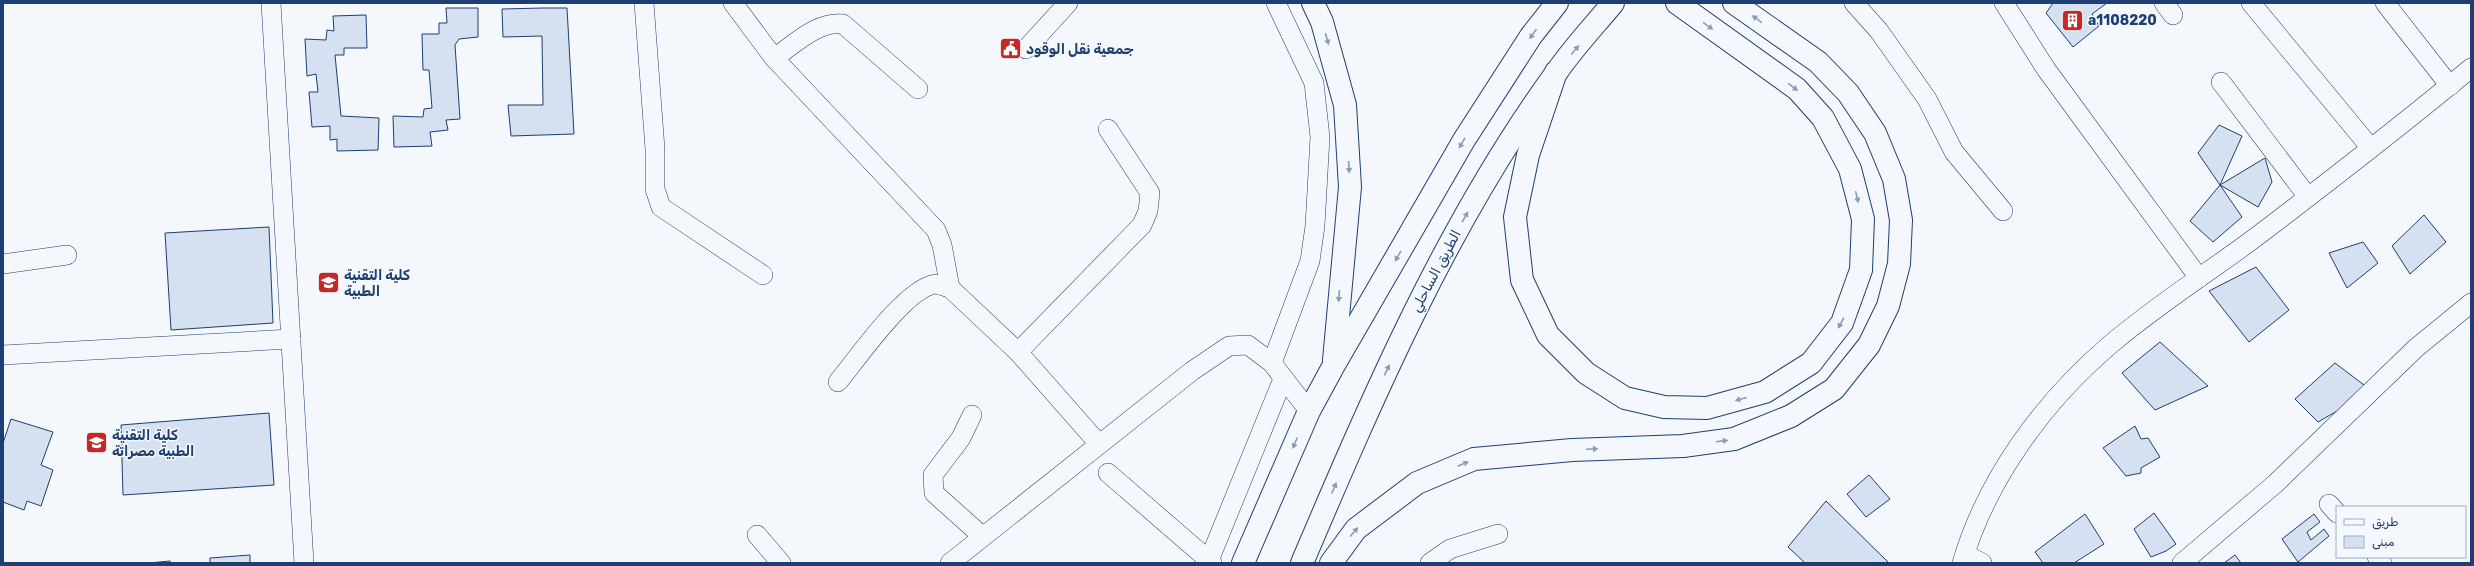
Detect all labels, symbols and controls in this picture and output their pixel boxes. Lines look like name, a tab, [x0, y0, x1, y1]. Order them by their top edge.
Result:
building icon: a1108220	[2060, 7, 2086, 33]
place label: a1108220	[2088, 12, 2157, 29]
one-way arrow	[1752, 16, 1762, 24]
one-way arrow	[1703, 22, 1714, 30]
one-way arrow	[1529, 29, 1537, 39]
one-way arrow	[1324, 34, 1330, 46]
public building icon: جمعية نقل الوقود	[997, 36, 1023, 62]
place label: جمعية نقل الوقود	[1026, 41, 1134, 58]
one-way arrow	[1570, 44, 1579, 55]
one-way arrow	[1788, 83, 1799, 91]
one-way arrow	[1459, 137, 1466, 149]
one-way arrow	[1345, 161, 1352, 173]
one-way arrow	[1855, 191, 1861, 203]
one-way arrow	[1462, 211, 1469, 223]
street label: الطريق الساحلي	[1407, 227, 1467, 316]
one-way arrow	[1394, 250, 1401, 262]
place label: كلية التقنية الطبية	[344, 267, 410, 300]
school or university icon: كلية التقنية الطبية	[315, 270, 341, 296]
one-way arrow	[1336, 290, 1343, 302]
one-way arrow	[1838, 317, 1845, 329]
one-way arrow	[1384, 364, 1390, 375]
one-way arrow	[1735, 396, 1747, 402]
place label: كلية التقنية الطبية مصراتة	[112, 427, 194, 460]
school or university icon: كلية التقنية الطبية مصراتة	[84, 430, 110, 456]
one-way arrow	[1292, 438, 1298, 449]
one-way arrow	[1716, 438, 1728, 444]
one-way arrow	[1586, 446, 1598, 453]
one-way arrow	[1458, 460, 1470, 466]
one-way arrow	[1331, 483, 1337, 494]
legend	[2336, 506, 2466, 558]
text: طريق	[2372, 515, 2398, 530]
one-way arrow	[1350, 526, 1359, 537]
text: مبنى	[2372, 535, 2395, 550]

